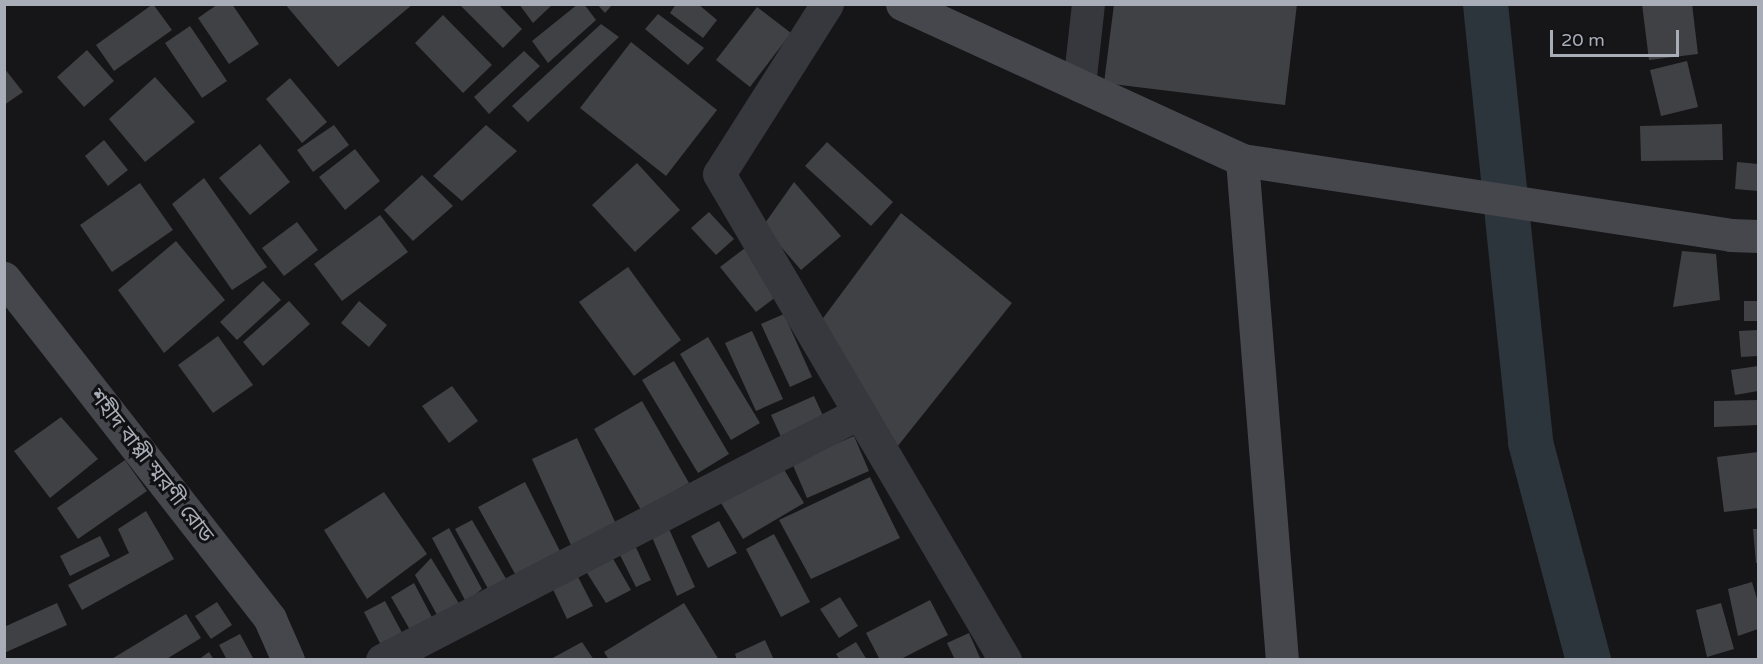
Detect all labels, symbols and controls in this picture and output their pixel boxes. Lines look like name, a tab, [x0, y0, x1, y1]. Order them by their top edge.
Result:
scale bar	[1553, 18, 1682, 56]
text: 20 m	[1561, 29, 1605, 51]
street label: শহীদ বাপ্পী স্মরণী রোড	[83, 384, 219, 548]

